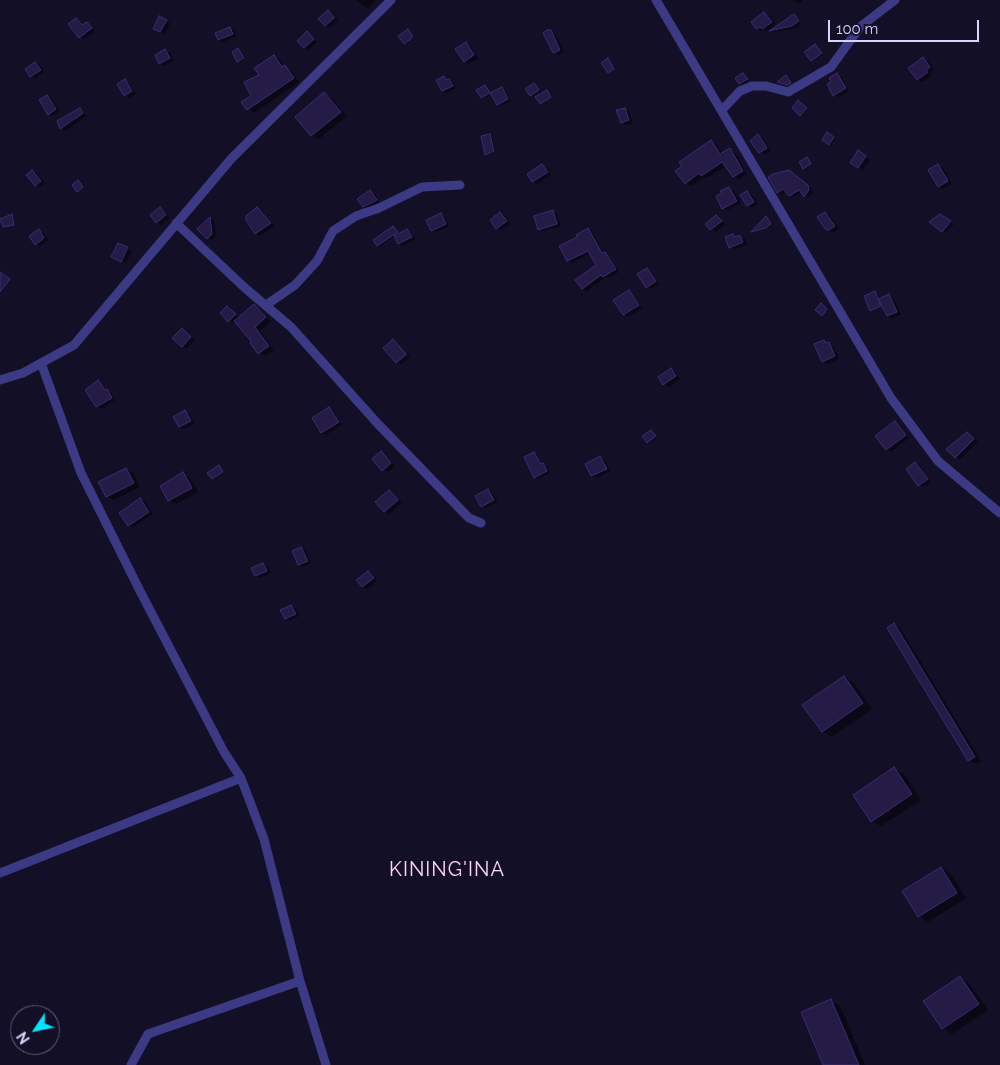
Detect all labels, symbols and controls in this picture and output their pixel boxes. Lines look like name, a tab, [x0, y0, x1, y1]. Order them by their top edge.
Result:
scale bar	[830, 10, 981, 42]
text: 100 m	[836, 20, 878, 38]
district label: KINING'INA	[388, 858, 506, 882]
north arrow	[10, 1005, 60, 1055]
text: N	[14, 1029, 33, 1047]

